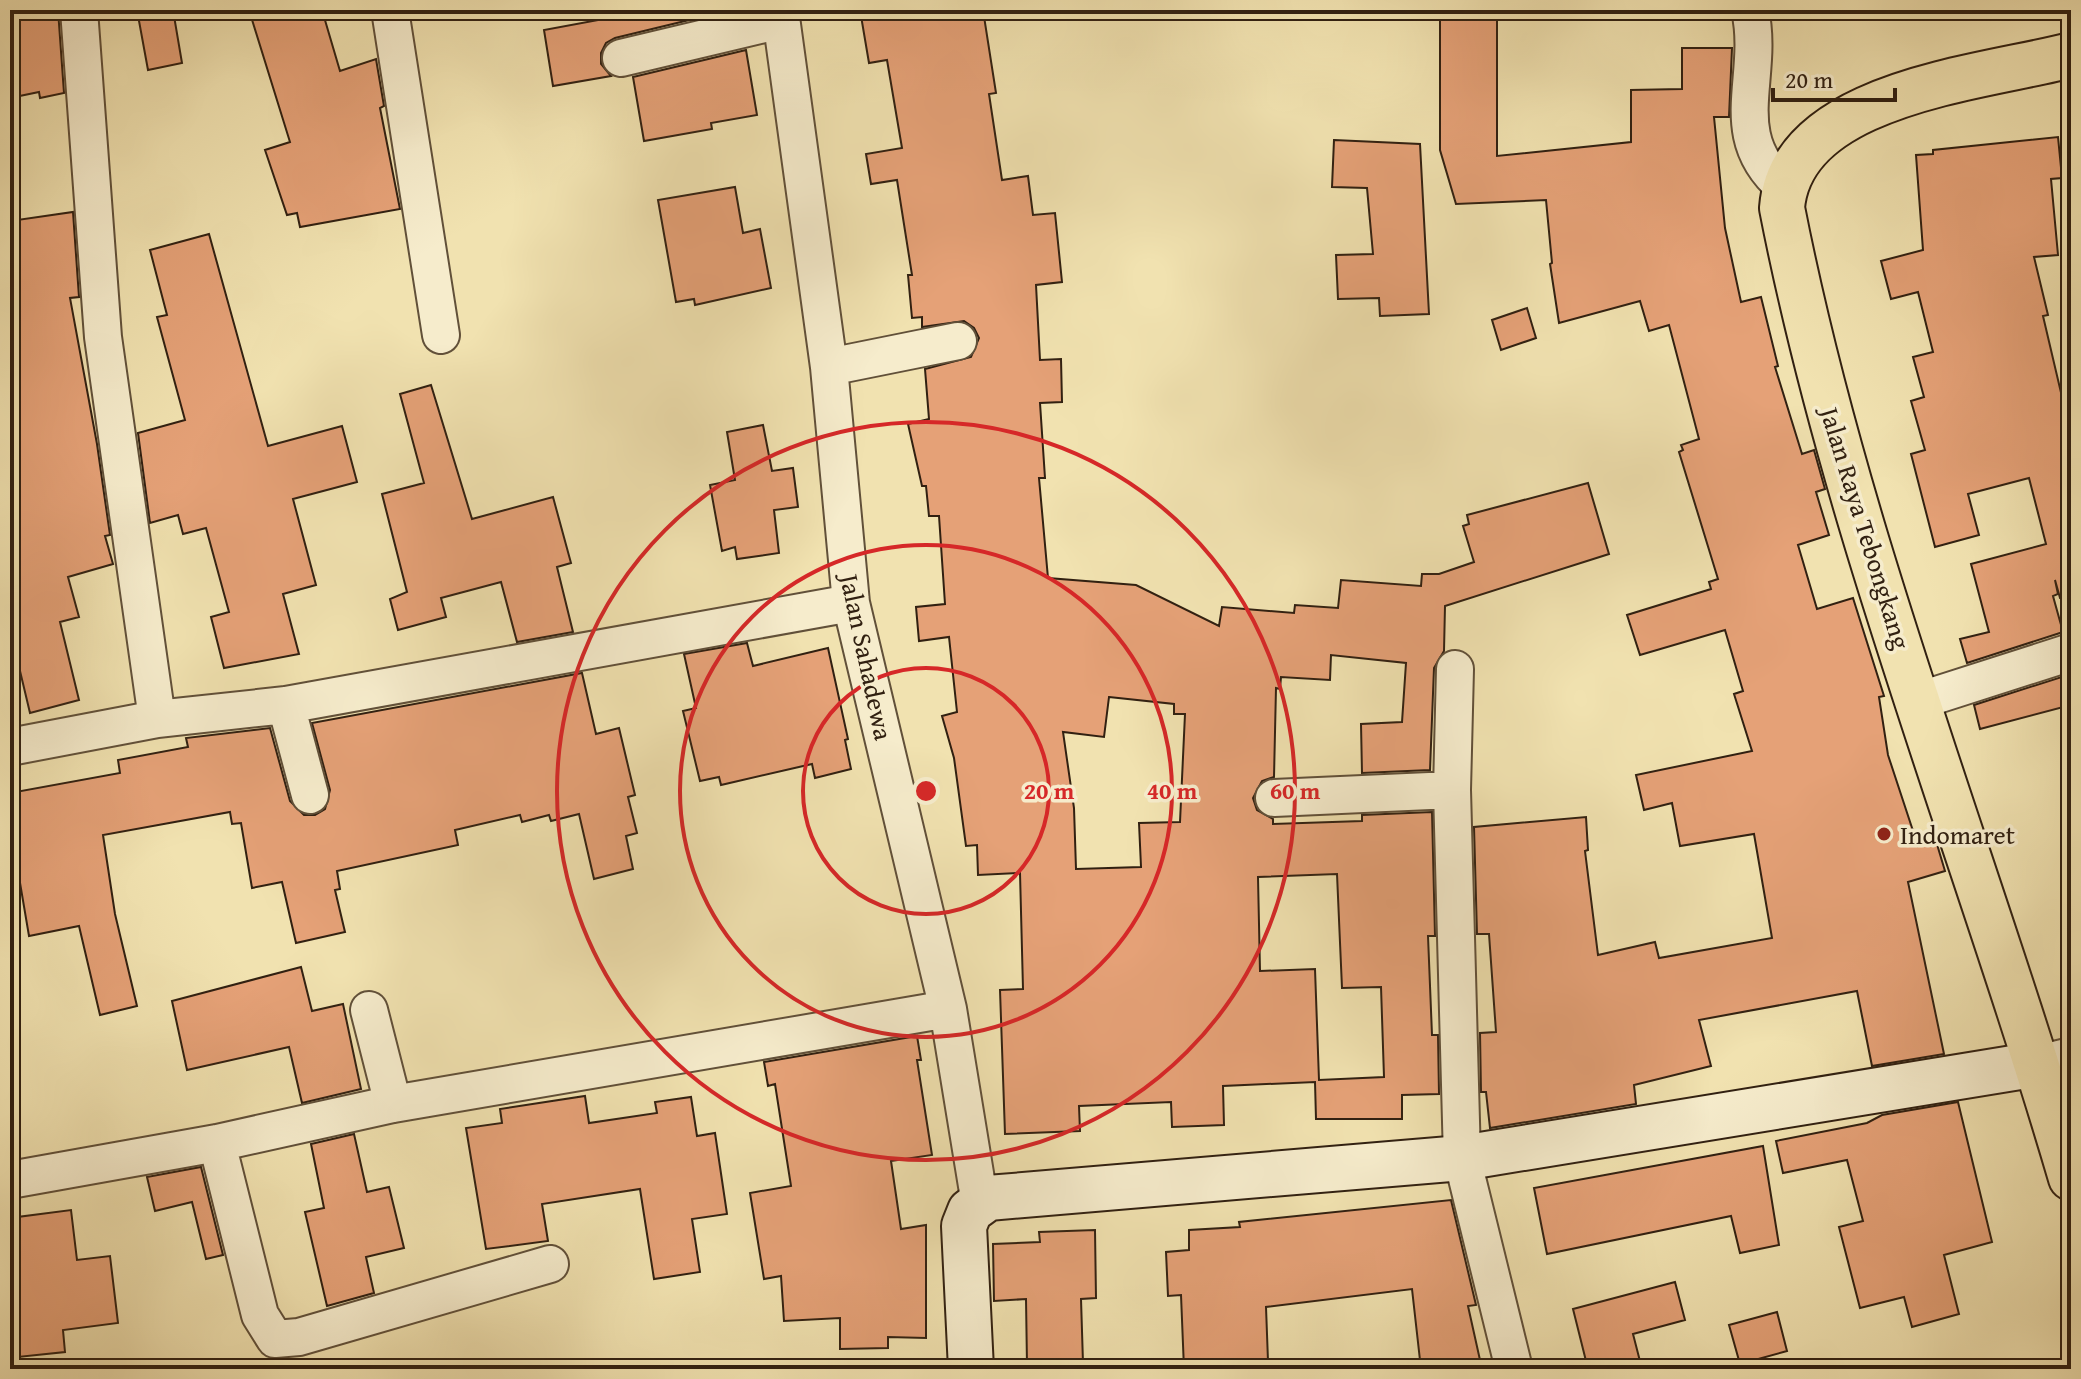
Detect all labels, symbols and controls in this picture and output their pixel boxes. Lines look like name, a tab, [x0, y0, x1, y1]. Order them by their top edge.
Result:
scale bar	[1773, 52, 1895, 102]
text: 20 m	[1785, 62, 1833, 97]
street label: Jalan Raya Tebongkang	[1810, 399, 1921, 654]
street label: Jalan Sahadewa	[830, 568, 904, 744]
text: 20 m	[1024, 773, 1075, 808]
text: 40 m	[1147, 773, 1198, 808]
text: 60 m	[1270, 773, 1321, 808]
centre of rings	[912, 777, 940, 805]
place label: Indomaret	[1900, 815, 2015, 854]
marker: Indomaret	[1875, 825, 1893, 843]

